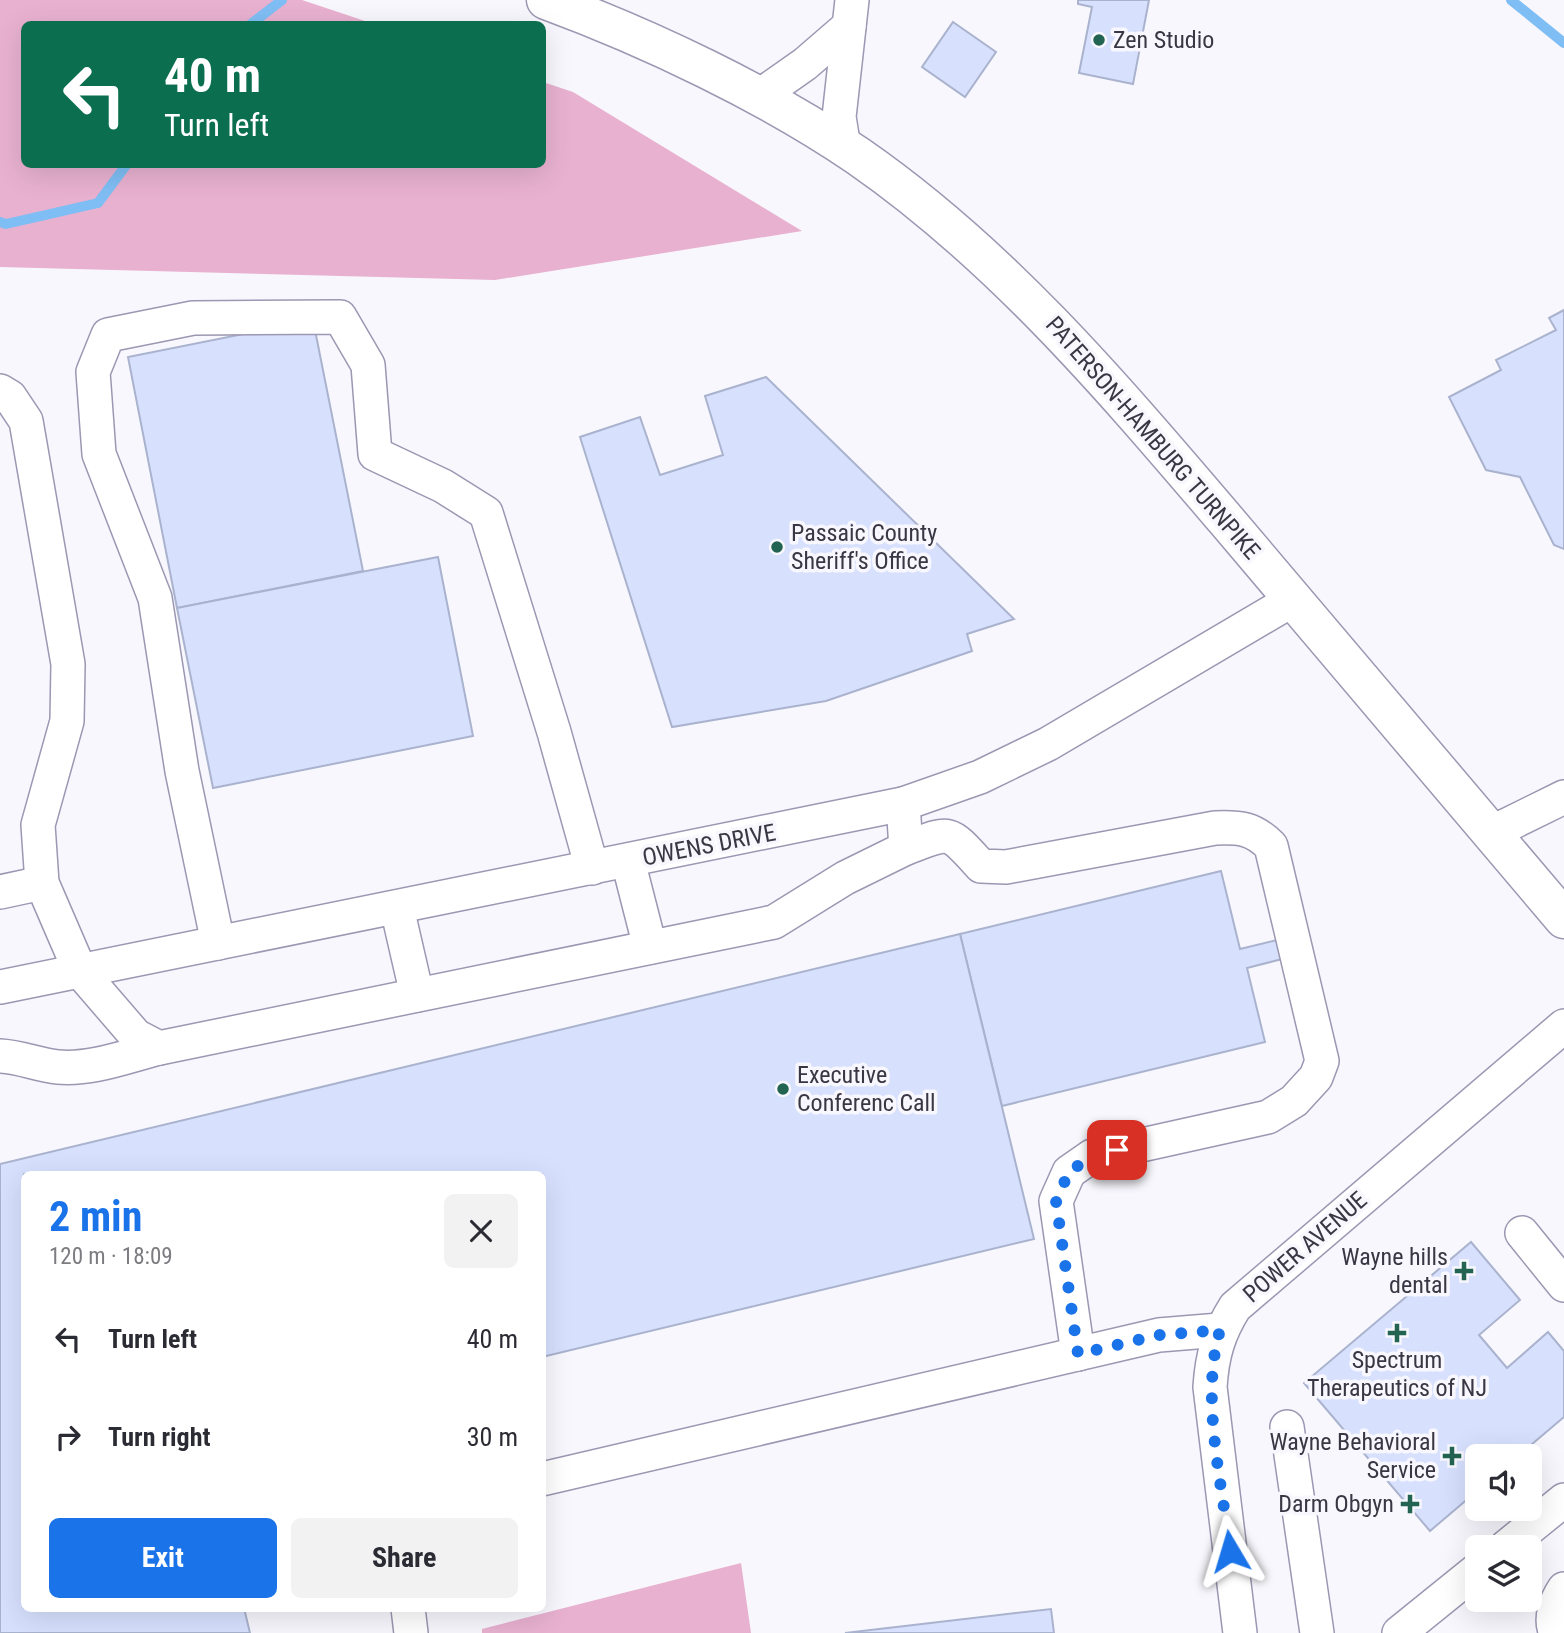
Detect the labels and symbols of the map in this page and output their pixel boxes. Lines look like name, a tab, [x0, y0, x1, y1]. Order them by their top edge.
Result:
place label: Zen Studio	[1113, 26, 1214, 54]
marker: Zen Studio	[1091, 32, 1107, 48]
street label: PATERSON-HAMBURG TURNPIKE	[1040, 311, 1266, 565]
place label: Passaic County Sheriff's Office	[791, 519, 937, 575]
marker: Passaic County Sheriff's Office	[769, 539, 785, 555]
street label: OWENS DRIVE	[640, 818, 778, 872]
place label: Executive Conferenc Call	[797, 1061, 936, 1117]
marker: Executive Conferenc Call	[775, 1081, 791, 1097]
pin	[1087, 1120, 1147, 1180]
street label: POWER AVENUE	[1237, 1186, 1373, 1308]
place label: Wayne hills dental	[1341, 1243, 1448, 1299]
marker: Wayne hills dental	[1454, 1261, 1474, 1281]
marker: Spectrum Therapeutics of NJ	[1387, 1323, 1407, 1343]
place label: Spectrum Therapeutics of NJ	[1307, 1346, 1487, 1402]
place label: Wayne Behavioral Service	[1269, 1428, 1436, 1484]
marker: Wayne Behavioral Service	[1442, 1446, 1462, 1466]
place label: Darm Obgyn	[1278, 1490, 1394, 1518]
marker: Darm Obgyn	[1400, 1494, 1420, 1514]
position arrow	[1193, 1514, 1267, 1588]

